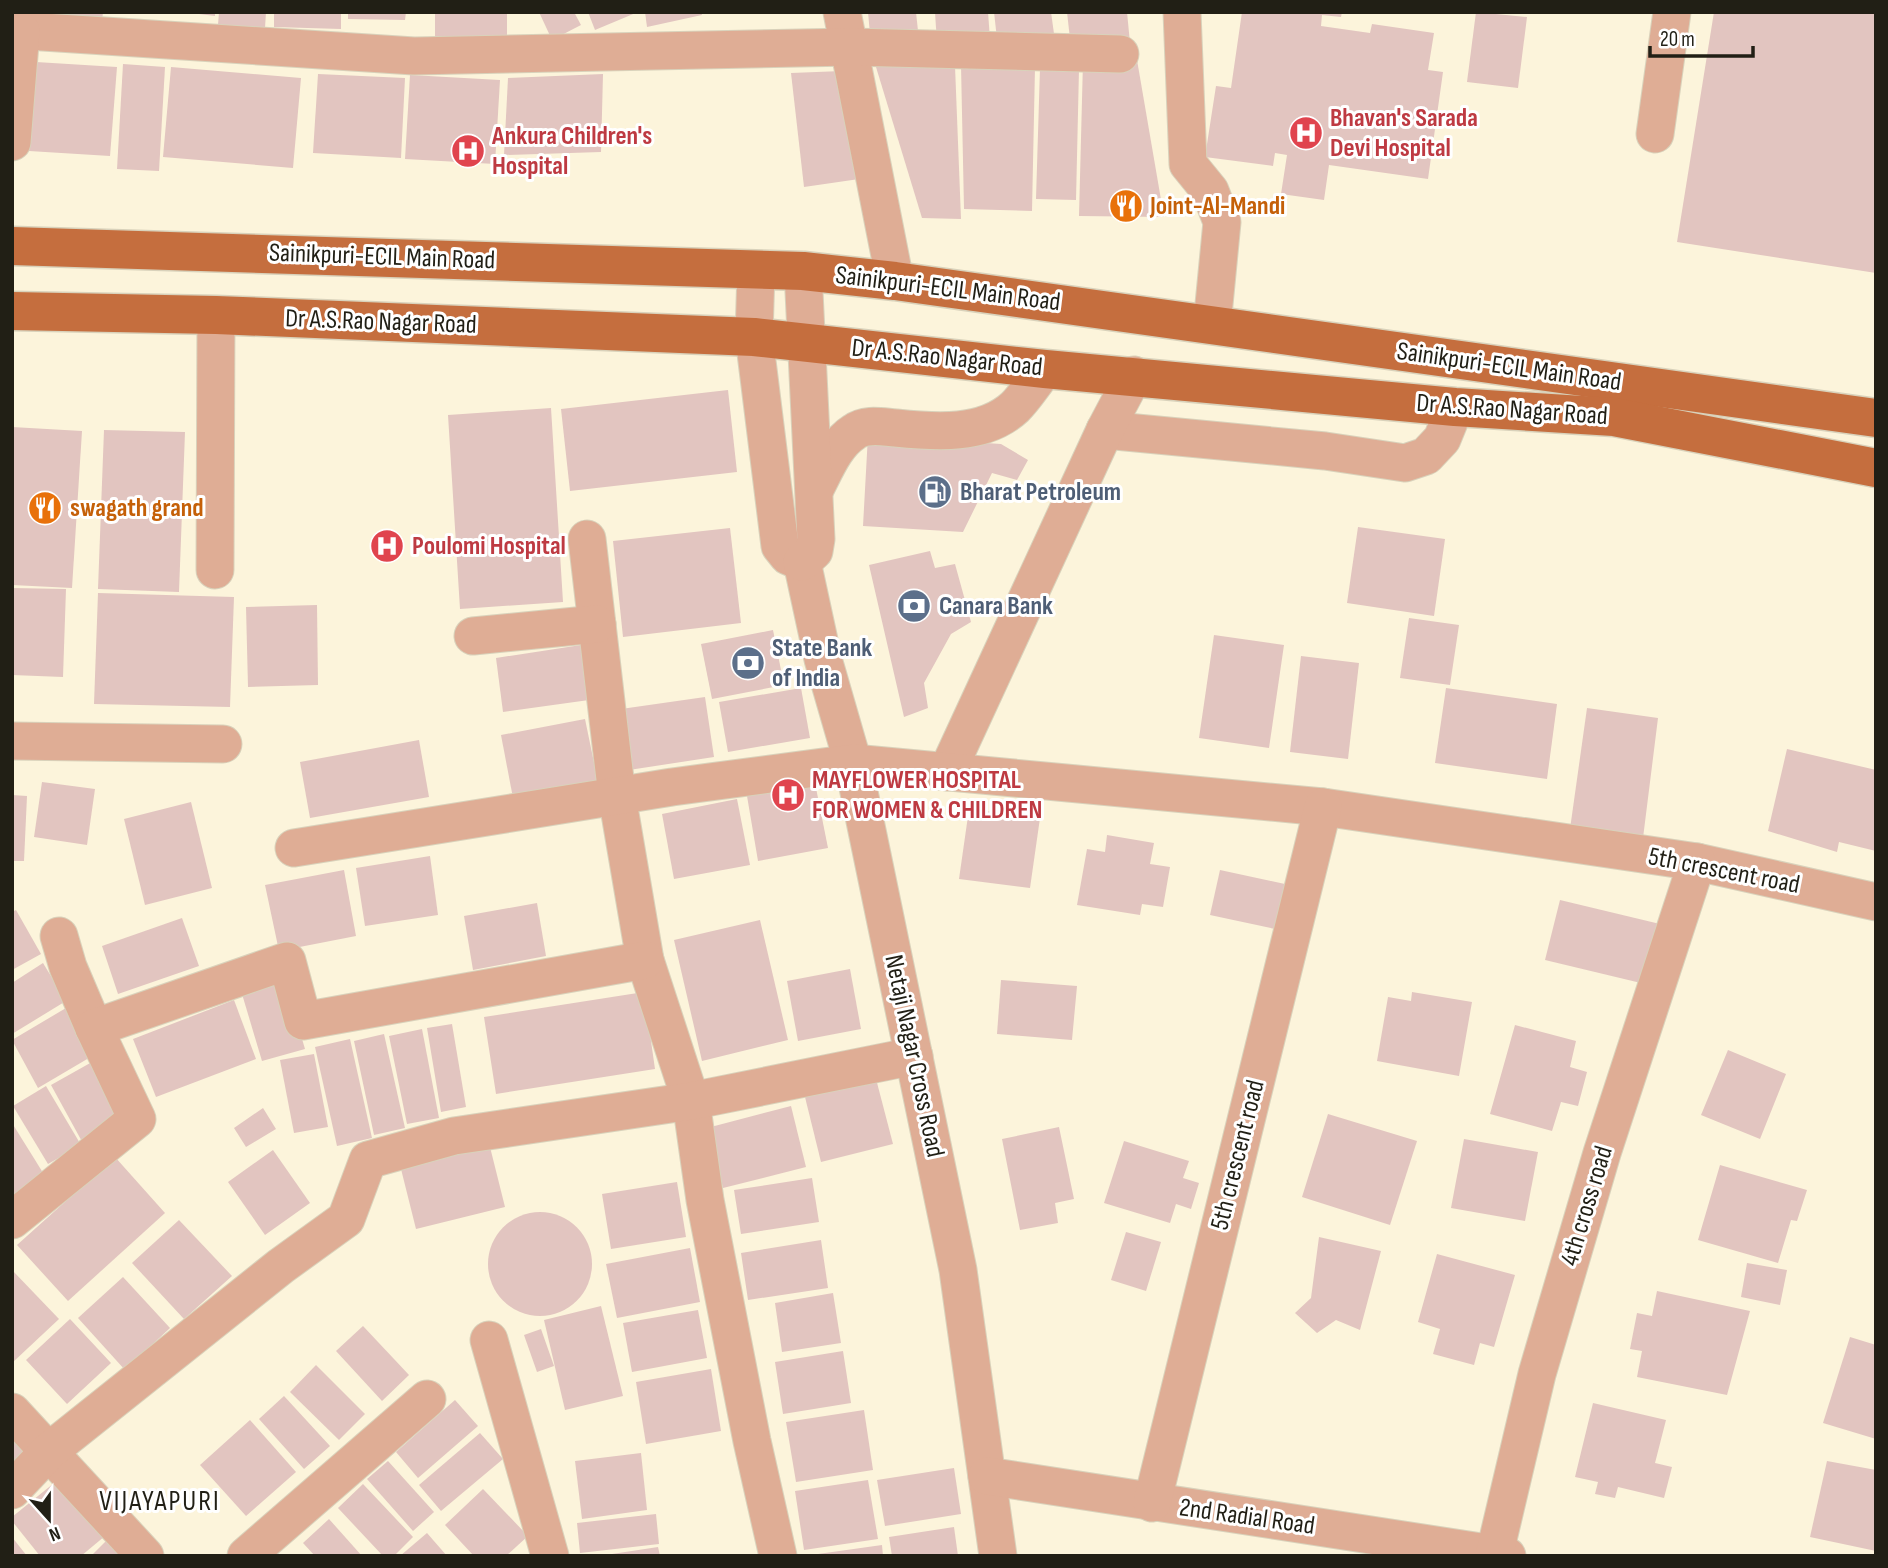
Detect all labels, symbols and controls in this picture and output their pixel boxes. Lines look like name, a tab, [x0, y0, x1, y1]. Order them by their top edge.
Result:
scale bar	[1650, 14, 1753, 58]
text: 20 m	[1660, 27, 1695, 52]
place label: Bhavan's Sarada Devi Hospital	[1330, 103, 1478, 164]
hospital icon: Bhavan's Sarada Devi Hospital	[1287, 114, 1325, 152]
place label: Ankura Children's Hospital	[491, 121, 652, 182]
hospital icon: Ankura Children's Hospital	[449, 132, 487, 170]
restaurant icon: Joint-Al-Mandi	[1107, 187, 1145, 225]
place label: Joint-Al-Mandi	[1149, 191, 1285, 222]
street label: Sainikpuri-ECIL Main Road	[268, 238, 496, 276]
street label: Sainikpuri-ECIL Main Road	[834, 260, 1062, 318]
street label: Dr A.S.Rao Nagar Road	[285, 303, 477, 341]
street label: Dr A.S.Rao Nagar Road	[850, 333, 1044, 383]
street label: Sainikpuri-ECIL Main Road	[1395, 336, 1623, 398]
street label: Dr A.S.Rao Nagar Road	[1415, 388, 1609, 432]
fuel station icon: Bharat Petroleum	[916, 473, 954, 511]
place label: Bharat Petroleum	[960, 477, 1121, 508]
restaurant icon: swagath grand	[26, 489, 64, 527]
place label: swagath grand	[70, 493, 204, 524]
hospital icon: Poulomi Hospital	[368, 527, 406, 565]
place label: Poulomi Hospital	[412, 531, 566, 562]
bank icon: Canara Bank	[895, 587, 933, 625]
place label: Canara Bank	[939, 591, 1053, 622]
place label: State Bank of India	[772, 633, 872, 694]
bank icon: State Bank of India	[729, 644, 767, 682]
place label: MAYFLOWER HOSPITAL FOR WOMEN & CHILDREN	[812, 765, 1042, 826]
hospital icon: MAYFLOWER HOSPITAL FOR WOMEN & CHILDREN	[769, 776, 807, 814]
street label: 5th crescent road	[1646, 841, 1802, 901]
street label: Netaji Nagar Cross Road	[877, 952, 951, 1160]
street label: 5th crescent road	[1204, 1077, 1272, 1233]
street label: 4th cross road	[1554, 1143, 1620, 1269]
north arrow	[14, 1484, 84, 1554]
district label: VIJAYAPURI	[99, 1485, 221, 1518]
street label: 2nd Radial Road	[1177, 1492, 1317, 1542]
text: N	[46, 1521, 63, 1546]

